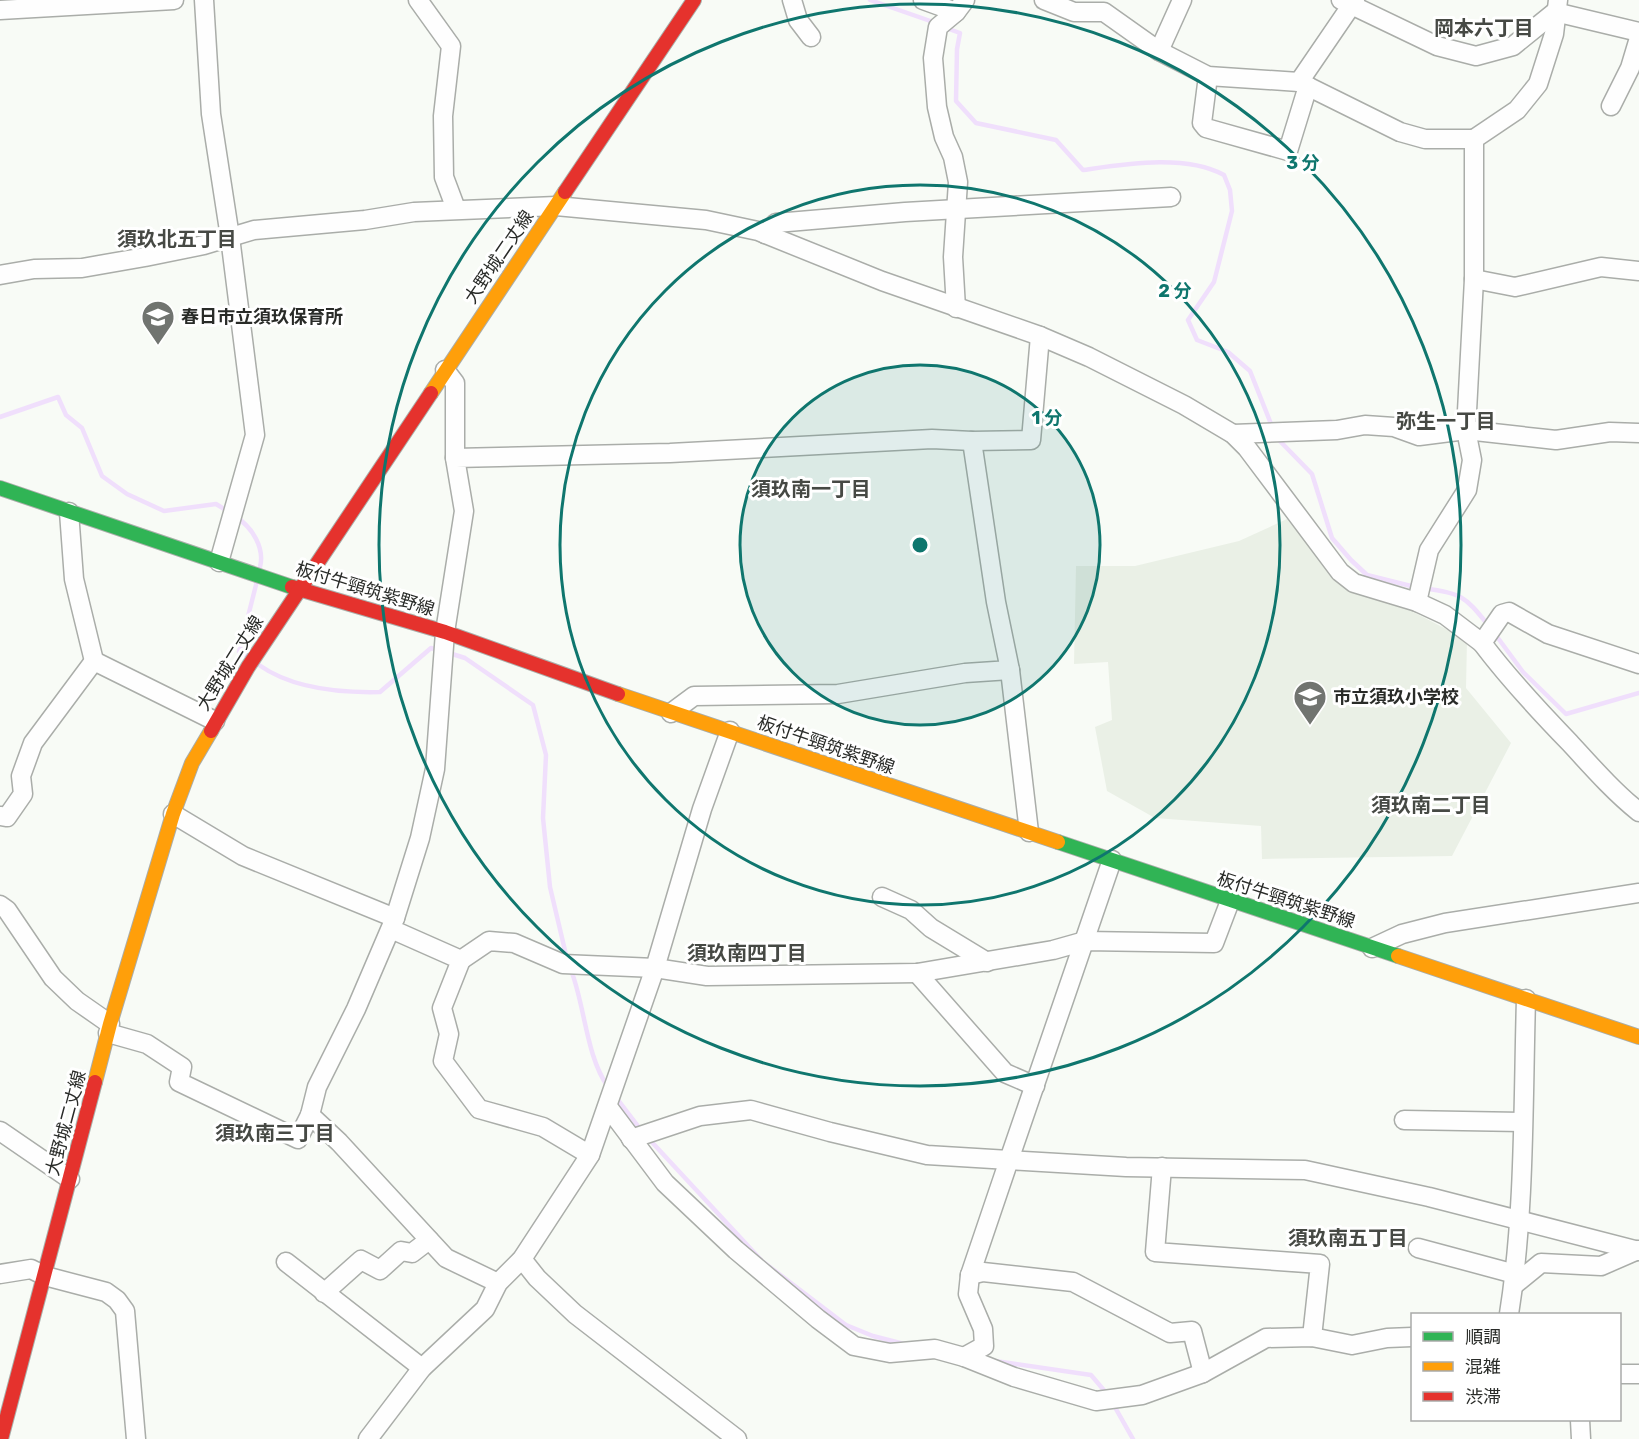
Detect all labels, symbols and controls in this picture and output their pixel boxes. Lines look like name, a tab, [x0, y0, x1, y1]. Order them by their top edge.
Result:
district label: 岡本六丁目	[1434, 16, 1534, 40]
text: 3 分	[1286, 152, 1320, 174]
street label: 大野城二丈線	[460, 206, 538, 308]
district label: 須玖北五丁目	[117, 227, 237, 251]
text: 2 分	[1158, 280, 1192, 302]
school or university icon: 春日市立須玖保育所	[140, 299, 176, 346]
place label: 春日市立須玖保育所	[181, 306, 343, 328]
text: 1 分	[1032, 407, 1062, 429]
district label: 弥生一丁目	[1396, 409, 1496, 433]
district label: 須玖南一丁目	[751, 477, 871, 501]
centre of rings	[910, 535, 930, 555]
street label: 板付牛頸筑紫野線	[293, 557, 437, 621]
street label: 大野城二丈線	[192, 611, 268, 715]
school or university icon: 市立須玖小学校	[1292, 679, 1328, 726]
place label: 市立須玖小学校	[1333, 686, 1459, 708]
street label: 板付牛頸筑紫野線	[754, 711, 898, 779]
district label: 須玖南二丁目	[1371, 793, 1491, 817]
street label: 板付牛頸筑紫野線	[1214, 867, 1358, 933]
district label: 須玖南四丁目	[687, 941, 807, 965]
street label: 大野城二丈線	[41, 1068, 91, 1178]
district label: 須玖南三丁目	[215, 1121, 335, 1145]
district label: 須玖南五丁目	[1288, 1226, 1408, 1250]
legend	[1411, 1313, 1621, 1421]
text: 順調	[1465, 1326, 1501, 1348]
text: 混雑	[1465, 1356, 1501, 1378]
text: 渋滞	[1465, 1386, 1501, 1408]

